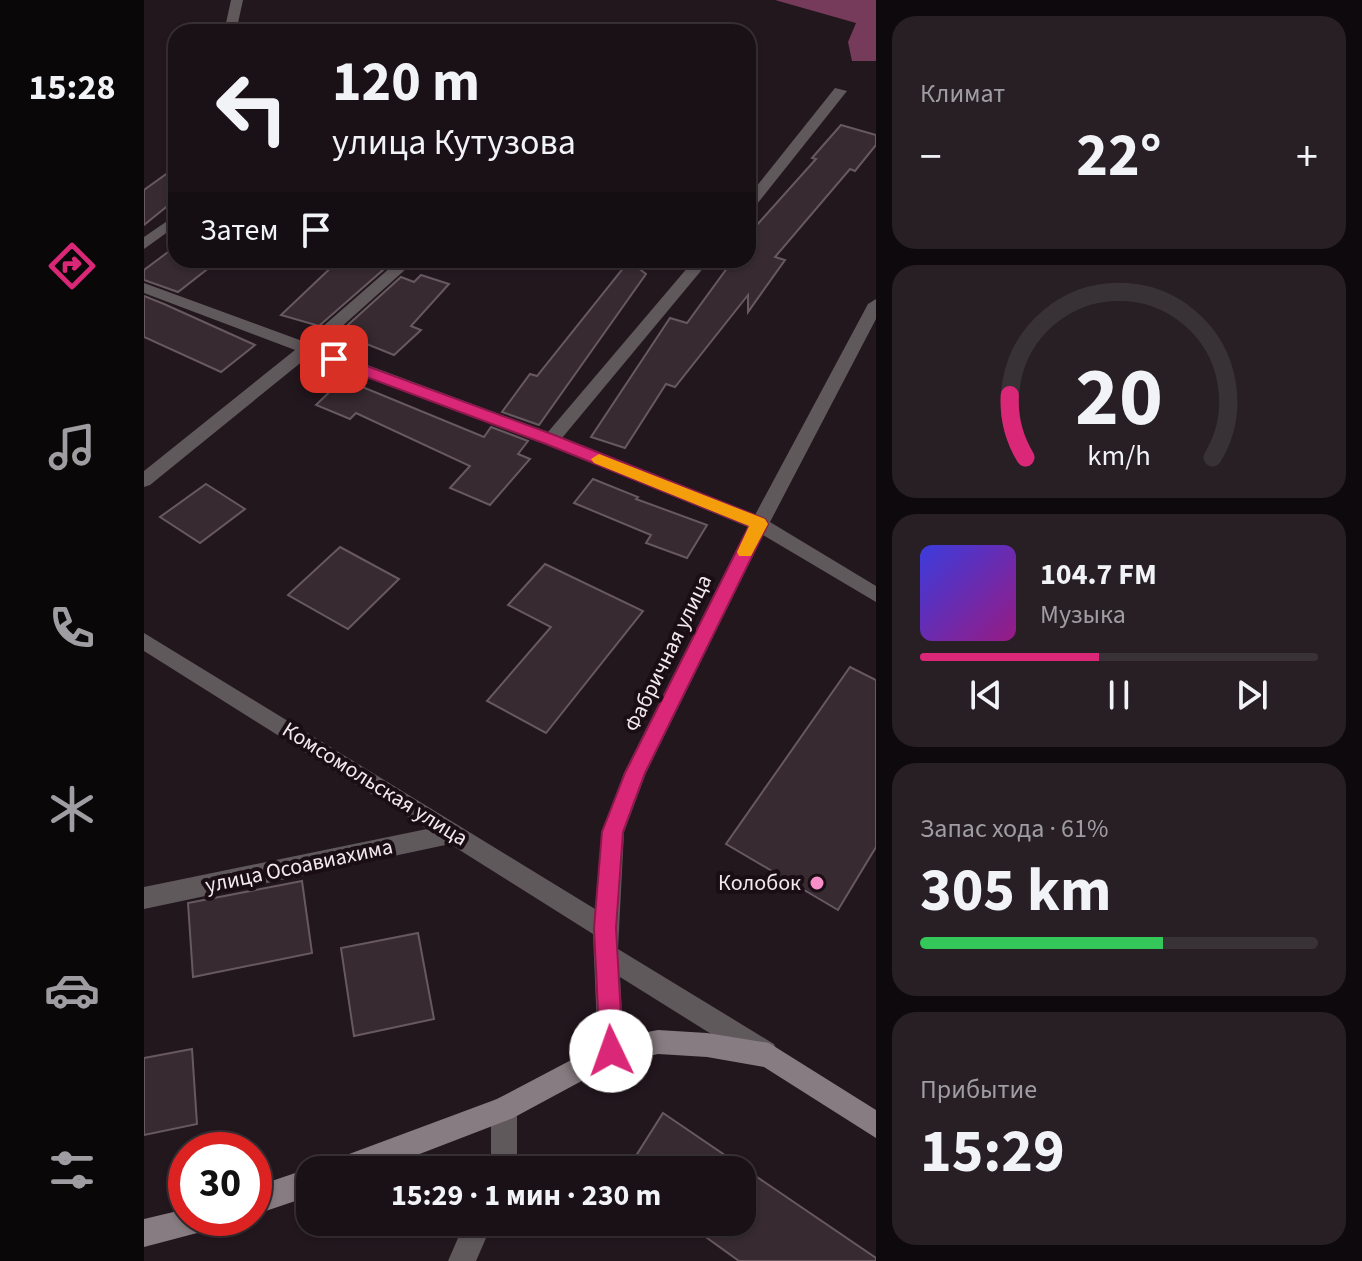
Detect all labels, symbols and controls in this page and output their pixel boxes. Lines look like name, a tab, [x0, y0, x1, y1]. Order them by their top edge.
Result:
text: 120 m	[332, 43, 480, 122]
icon: left	[200, 56, 304, 160]
text: 15:28	[29, 62, 115, 113]
text: Климат	[920, 75, 1005, 112]
text: 22°	[1076, 114, 1162, 199]
text: улица Кутузова	[332, 117, 576, 168]
text: −	[920, 126, 942, 189]
text: +	[1296, 126, 1318, 189]
icon: arrive	[294, 208, 338, 252]
text: Затем	[200, 209, 278, 252]
icon: directions	[44, 238, 100, 294]
pin	[300, 325, 368, 393]
icon: arrive	[312, 337, 356, 381]
text: 20	[1075, 338, 1163, 456]
icon: music	[44, 419, 100, 475]
text: km/h	[1087, 436, 1151, 476]
text: 104.7 FM	[1040, 553, 1157, 596]
street label: Фабричная улица	[616, 569, 720, 737]
text: Музыка	[1040, 596, 1126, 633]
icon: phone	[44, 600, 100, 656]
icon: previous	[964, 673, 1008, 717]
icon: pause	[1097, 673, 1141, 717]
icon: next	[1230, 673, 1274, 717]
street label: Комсомольская улица	[276, 714, 474, 854]
icon: climate	[44, 781, 100, 837]
text: Запас хода · 61%	[920, 810, 1108, 847]
street label: улица Осоавиахима	[202, 831, 396, 901]
text: 305 km	[920, 849, 1111, 934]
place label: Колобок	[718, 867, 801, 899]
marker: Колобок	[808, 874, 826, 892]
icon: car	[44, 962, 100, 1018]
position arrow	[569, 1009, 653, 1093]
text: Прибытие	[920, 1071, 1037, 1108]
text: 15:29	[920, 1110, 1065, 1195]
speed limit sign: 30	[168, 1132, 272, 1236]
icon: filters	[44, 1142, 100, 1198]
text: 15:29 · 1 мин · 230 m	[391, 1174, 661, 1217]

